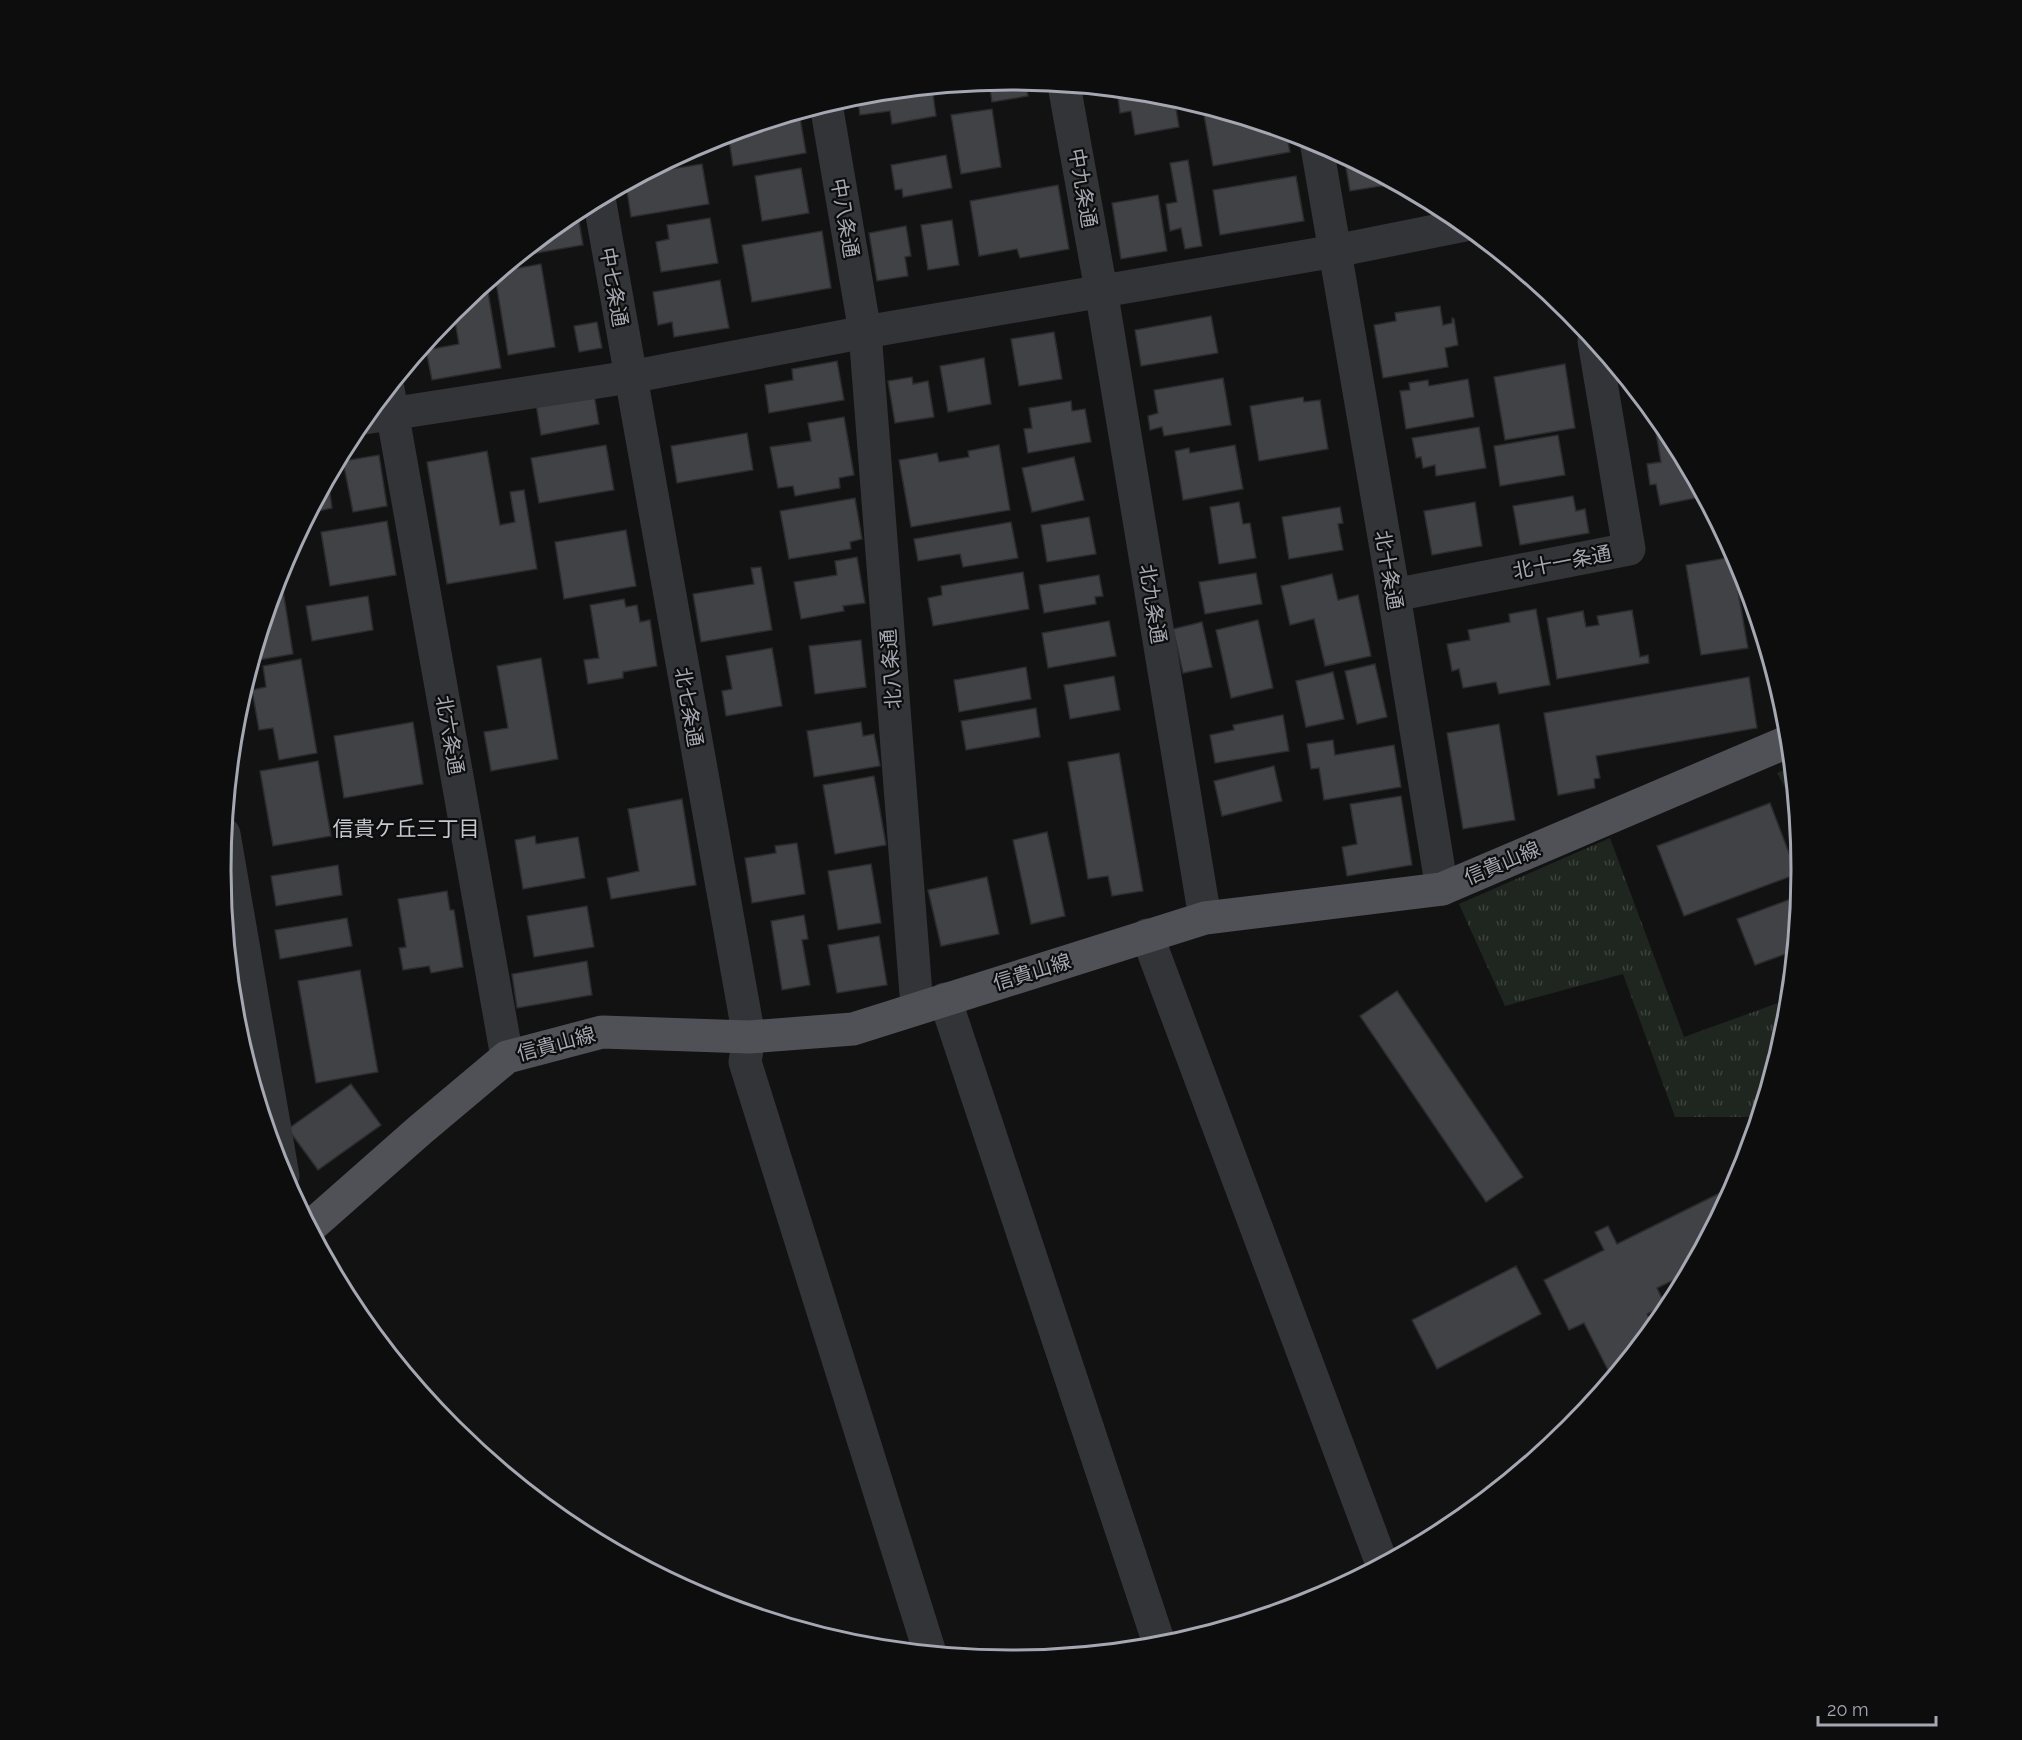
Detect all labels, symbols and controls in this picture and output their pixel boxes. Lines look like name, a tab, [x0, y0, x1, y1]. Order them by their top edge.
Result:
street label: 中九条通	[1064, 147, 1102, 229]
street label: 中八条通	[826, 177, 864, 259]
street label: 中七条通	[595, 246, 633, 328]
street label: 北十条通	[1370, 529, 1408, 611]
street label: 北十一条通	[1511, 541, 1613, 583]
street label: 北九条通	[1135, 563, 1171, 645]
street label: 北八条通	[876, 628, 906, 710]
street label: 北七条通	[670, 666, 708, 748]
street label: 北六条通	[431, 694, 469, 776]
district label: 信貴ケ丘三丁目	[333, 816, 480, 841]
street label: 信貴山線	[1460, 836, 1544, 890]
street label: 信貴山線	[990, 949, 1074, 995]
street label: 信貴山線	[514, 1022, 598, 1066]
scale bar	[1818, 1689, 1936, 1727]
text: 20 m	[1827, 1699, 1869, 1720]

